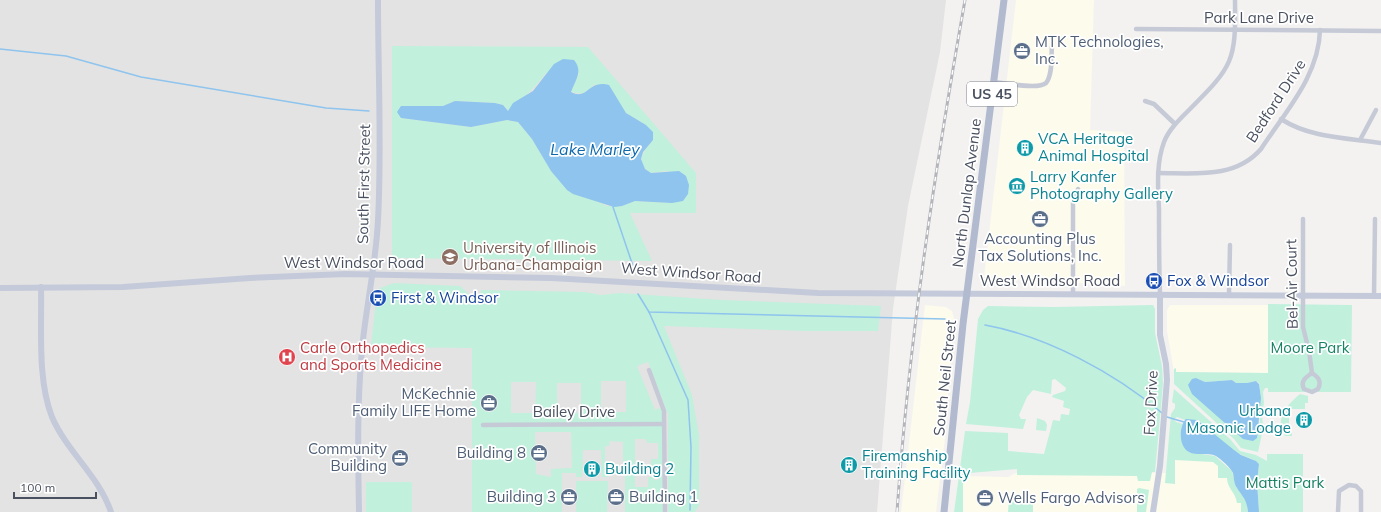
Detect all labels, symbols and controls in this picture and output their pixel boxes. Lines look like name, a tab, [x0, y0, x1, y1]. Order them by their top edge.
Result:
street label: Park Lane Drive	[1204, 8, 1314, 27]
place label: MTK Technologies, Inc.	[1035, 32, 1164, 68]
office icon: MTK Technologies, Inc.	[1012, 41, 1032, 61]
street label: Bedford Drive	[1242, 56, 1309, 146]
road number: US 45	[967, 82, 1017, 106]
street label: North Dunlap Avenue	[948, 117, 985, 269]
street label: South First Street	[353, 124, 374, 244]
place label: VCA Heritage Animal Hospital	[1038, 129, 1149, 165]
building icon: VCA Heritage Animal Hospital	[1015, 138, 1035, 158]
water label: Lake Marley	[550, 139, 640, 159]
place label: Larry Kanfer Photography Gallery	[1030, 167, 1173, 203]
museum icon: Larry Kanfer Photography Gallery	[1007, 176, 1027, 196]
office icon: Accounting Plus Tax Solutions, Inc.	[1030, 209, 1050, 229]
place label: Accounting Plus Tax Solutions, Inc.	[978, 229, 1102, 265]
place label: University of Illinois Urbana-Champaign	[463, 238, 602, 274]
street label: Bel-Air Court	[1281, 239, 1302, 329]
school or university icon: University of Illinois Urbana-Champaign	[440, 247, 460, 267]
street label: West Windsor Road	[284, 253, 424, 272]
street label: West Windsor Road	[620, 258, 762, 287]
street label: West Windsor Road	[980, 271, 1120, 290]
bus stop icon: Fox & Windsor	[1144, 271, 1164, 291]
place label: Fox & Windsor	[1167, 271, 1270, 290]
bus stop icon: First & Windsor	[368, 288, 388, 308]
place label: First & Windsor	[391, 288, 499, 307]
street label: South Neil Street	[929, 319, 960, 437]
place label: Carle Orthopedics and Sports Medicine	[300, 338, 442, 374]
park label: Moore Park	[1271, 338, 1350, 357]
hospital icon: Carle Orthopedics and Sports Medicine	[277, 347, 297, 367]
street label: Fox Drive	[1139, 370, 1162, 436]
place label: McKechnie Family LIFE Home	[352, 384, 476, 420]
office icon: McKechnie Family LIFE Home	[479, 393, 499, 413]
place label: Urbana Masonic Lodge	[1187, 401, 1291, 437]
street label: Bailey Drive	[533, 402, 615, 421]
building icon: Urbana Masonic Lodge	[1294, 410, 1314, 430]
place label: Community Building	[308, 439, 387, 475]
place label: Building 8	[457, 443, 526, 462]
office icon: Building 8	[529, 443, 549, 463]
place label: Firemanship Training Facility	[862, 446, 971, 482]
office icon: Community Building	[390, 448, 410, 468]
building icon: Firemanship Training Facility	[839, 455, 859, 475]
building icon: Building 2	[582, 459, 602, 479]
place label: Building 2	[605, 459, 674, 478]
park label: Mattis Park	[1246, 473, 1325, 492]
scale bar	[14, 474, 96, 500]
text: 100 m	[20, 480, 55, 495]
place label: Building 3	[487, 487, 556, 506]
office icon: Building 3	[559, 487, 579, 507]
office icon: Building 1	[606, 487, 626, 507]
place label: Building 1	[629, 487, 698, 506]
office icon: Wells Fargo Advisors	[975, 488, 995, 508]
place label: Wells Fargo Advisors	[998, 488, 1145, 507]

